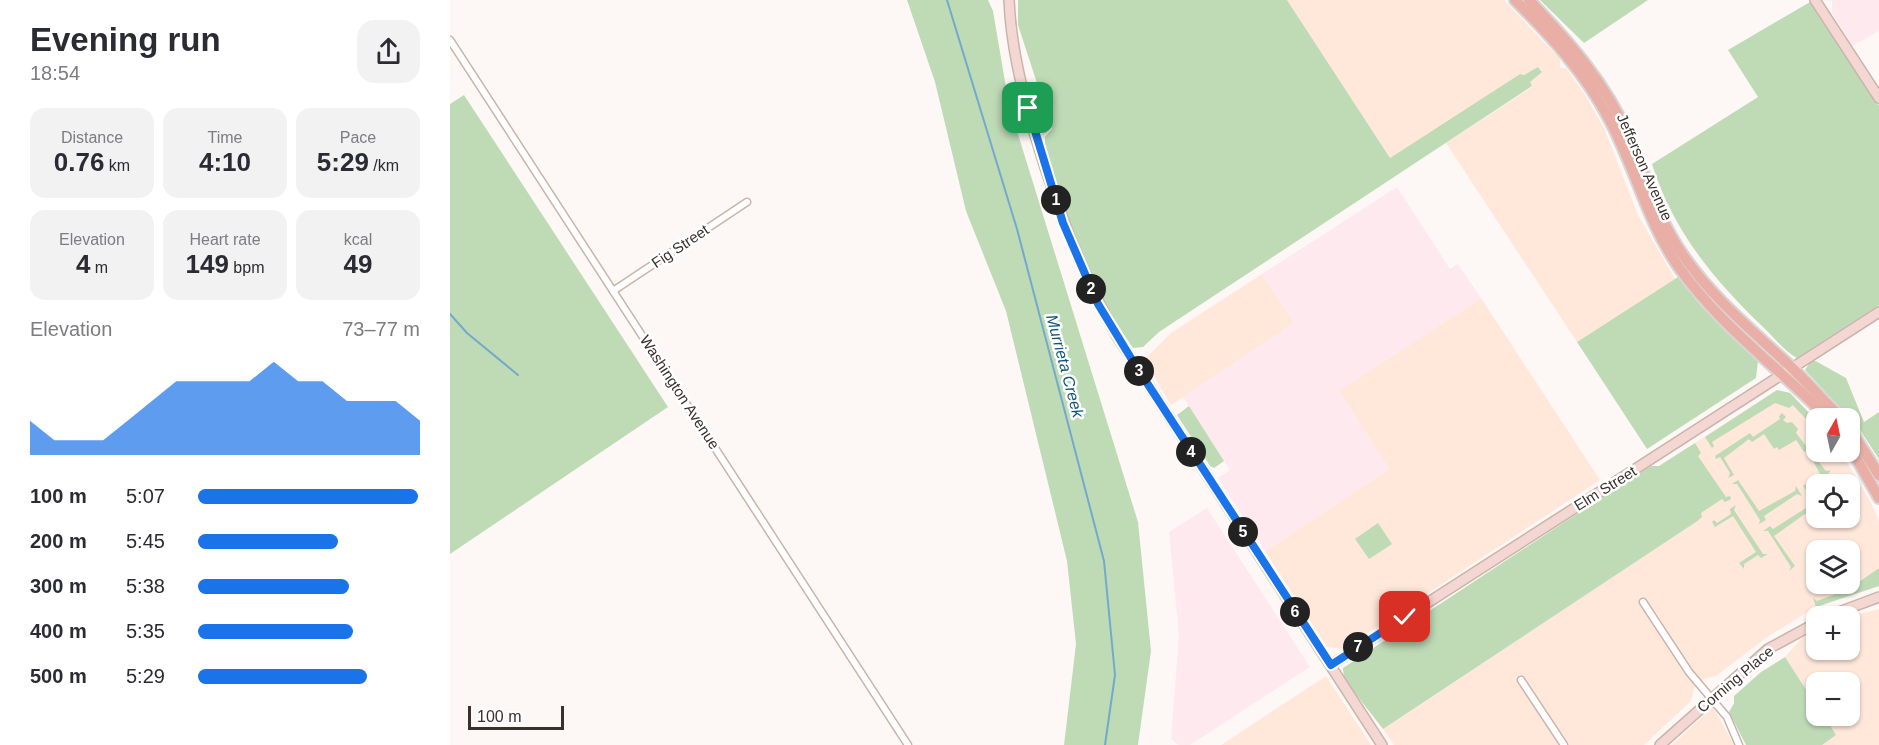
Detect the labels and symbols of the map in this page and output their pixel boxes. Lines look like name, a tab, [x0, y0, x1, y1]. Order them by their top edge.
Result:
pin	[1002, 82, 1053, 133]
street label: Jefferson Avenue	[1614, 111, 1676, 223]
pin: 1	[1041, 185, 1071, 215]
street label: Fig Street	[648, 220, 712, 271]
pin: 2	[1076, 274, 1106, 304]
water label: Murrieta Creek	[1043, 313, 1087, 420]
street label: Washington Avenue	[637, 332, 723, 452]
pin: 3	[1124, 356, 1154, 386]
north arrow	[1806, 408, 1860, 462]
pin: 4	[1176, 437, 1206, 467]
street label: Elm Street	[1571, 462, 1640, 514]
pin: 5	[1228, 517, 1258, 547]
pin	[1379, 591, 1430, 642]
pin: 6	[1280, 597, 1310, 627]
pin: 7	[1343, 632, 1373, 662]
street label: Corning Place	[1693, 642, 1777, 716]
scale bar	[468, 703, 564, 730]

